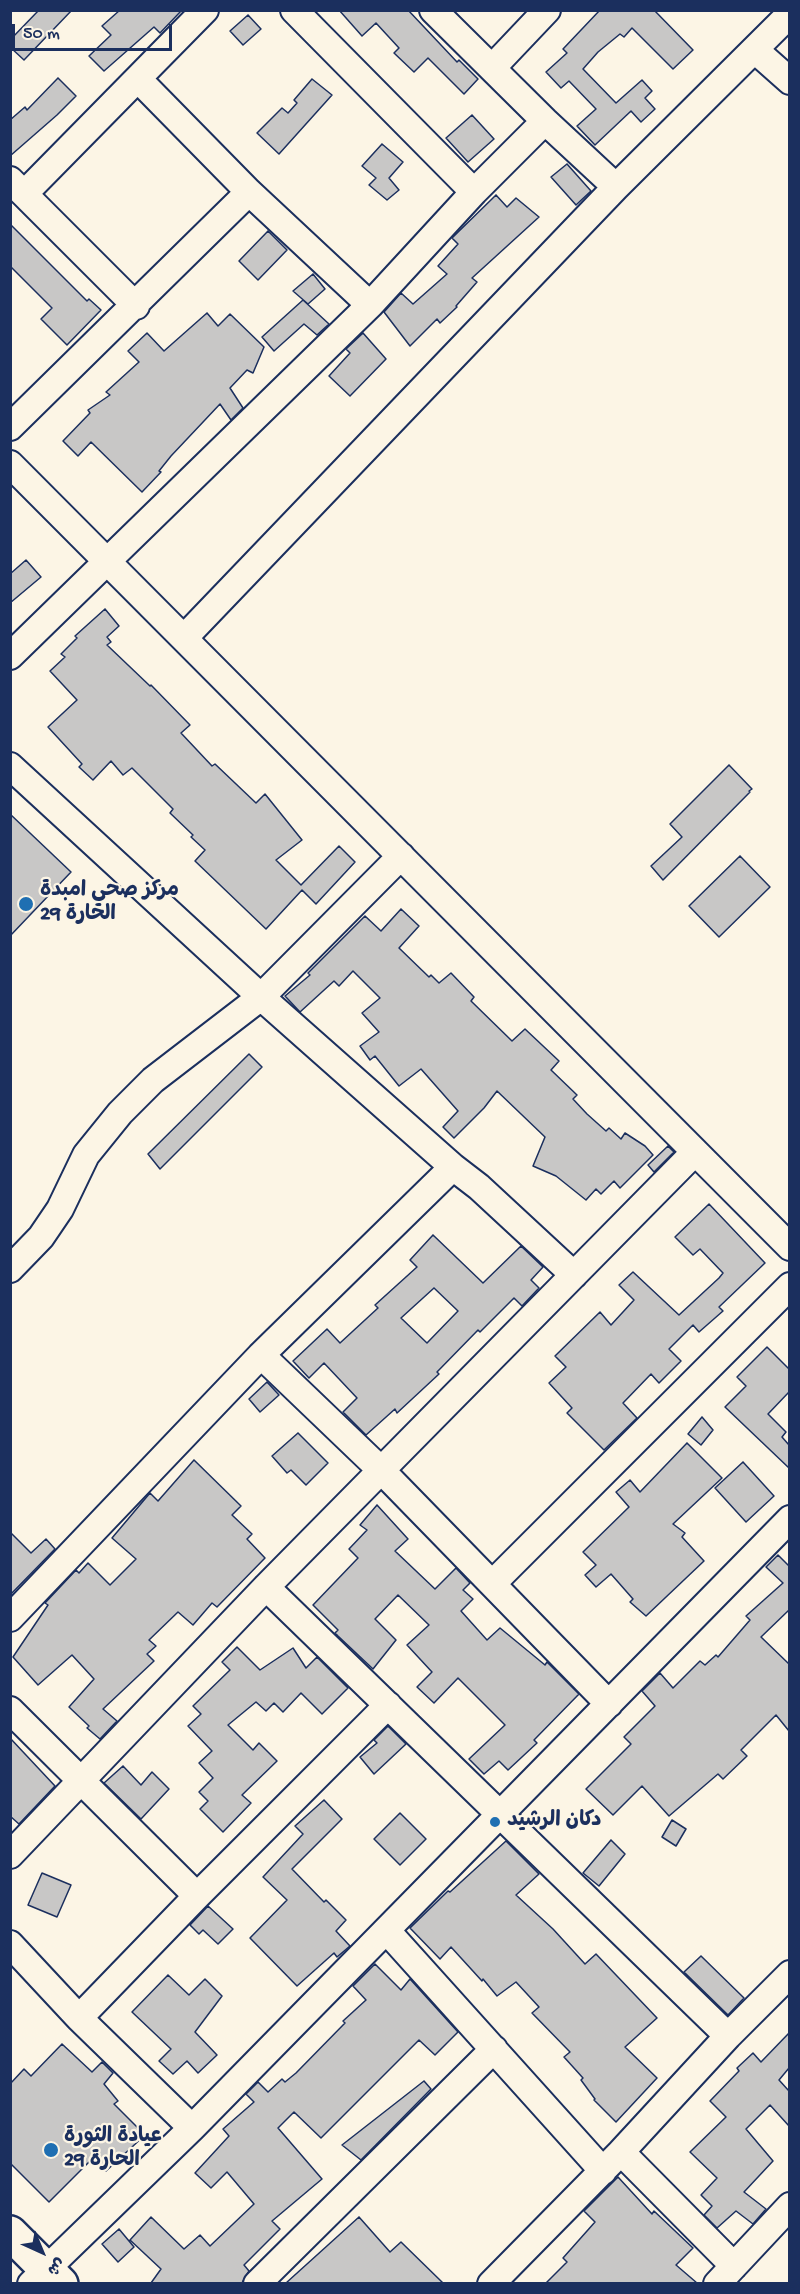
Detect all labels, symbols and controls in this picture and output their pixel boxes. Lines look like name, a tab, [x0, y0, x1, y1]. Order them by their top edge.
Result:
scale bar	[15, 12, 176, 50]
text: 50 m	[23, 24, 60, 45]
place label: مركز صحي امبدة الحارة 29	[40, 879, 179, 929]
marker: مركز صحي امبدة الحارة 29	[17, 895, 35, 913]
place label: دكان الرشيد	[507, 1809, 602, 1835]
marker: دكان الرشيد	[488, 1815, 502, 1829]
place label: عيادة الثورة الحارة 29	[64, 2125, 162, 2175]
marker: عيادة الثورة الحارة 29	[42, 2141, 60, 2159]
north arrow	[12, 2222, 72, 2282]
text: ش	[42, 2252, 68, 2278]

